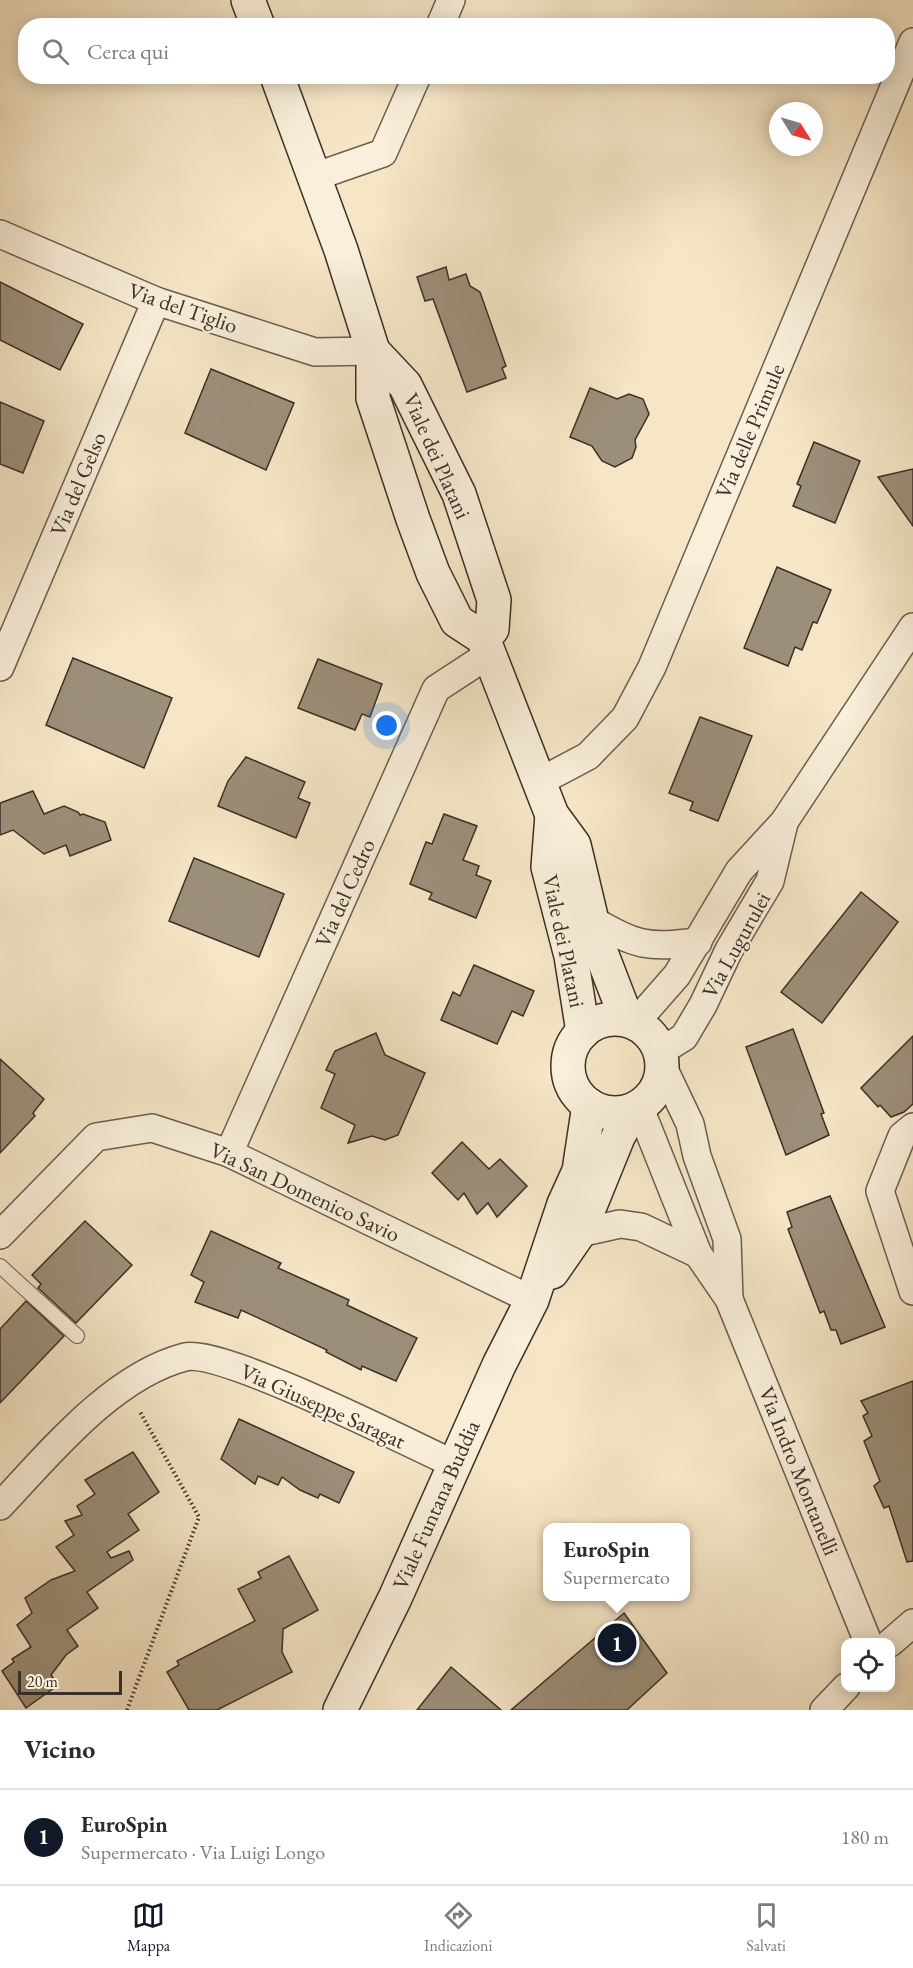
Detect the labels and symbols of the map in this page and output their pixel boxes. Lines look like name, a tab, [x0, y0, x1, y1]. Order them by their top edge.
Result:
north arrow	[769, 102, 823, 156]
street label: Via del Tiglio	[125, 276, 242, 340]
street label: Via delle Primule	[709, 359, 792, 503]
street label: Viale dei Platani	[396, 388, 478, 524]
street label: Via del Gelso	[43, 428, 113, 540]
your location	[372, 711, 401, 740]
street label: Via del Cedro	[308, 834, 382, 952]
street label: Viale dei Platani	[536, 872, 592, 1010]
street label: Via Lugurulei	[695, 887, 777, 1003]
street label: Via San Domenico Savio	[205, 1135, 405, 1249]
street label: Via Giuseppe Saragat	[236, 1357, 410, 1455]
street label: Via Indro Montanelli	[752, 1382, 846, 1560]
street label: Viale Funtana Buddia	[386, 1415, 486, 1594]
pin: 1	[598, 1620, 636, 1666]
scale bar	[18, 1668, 122, 1696]

